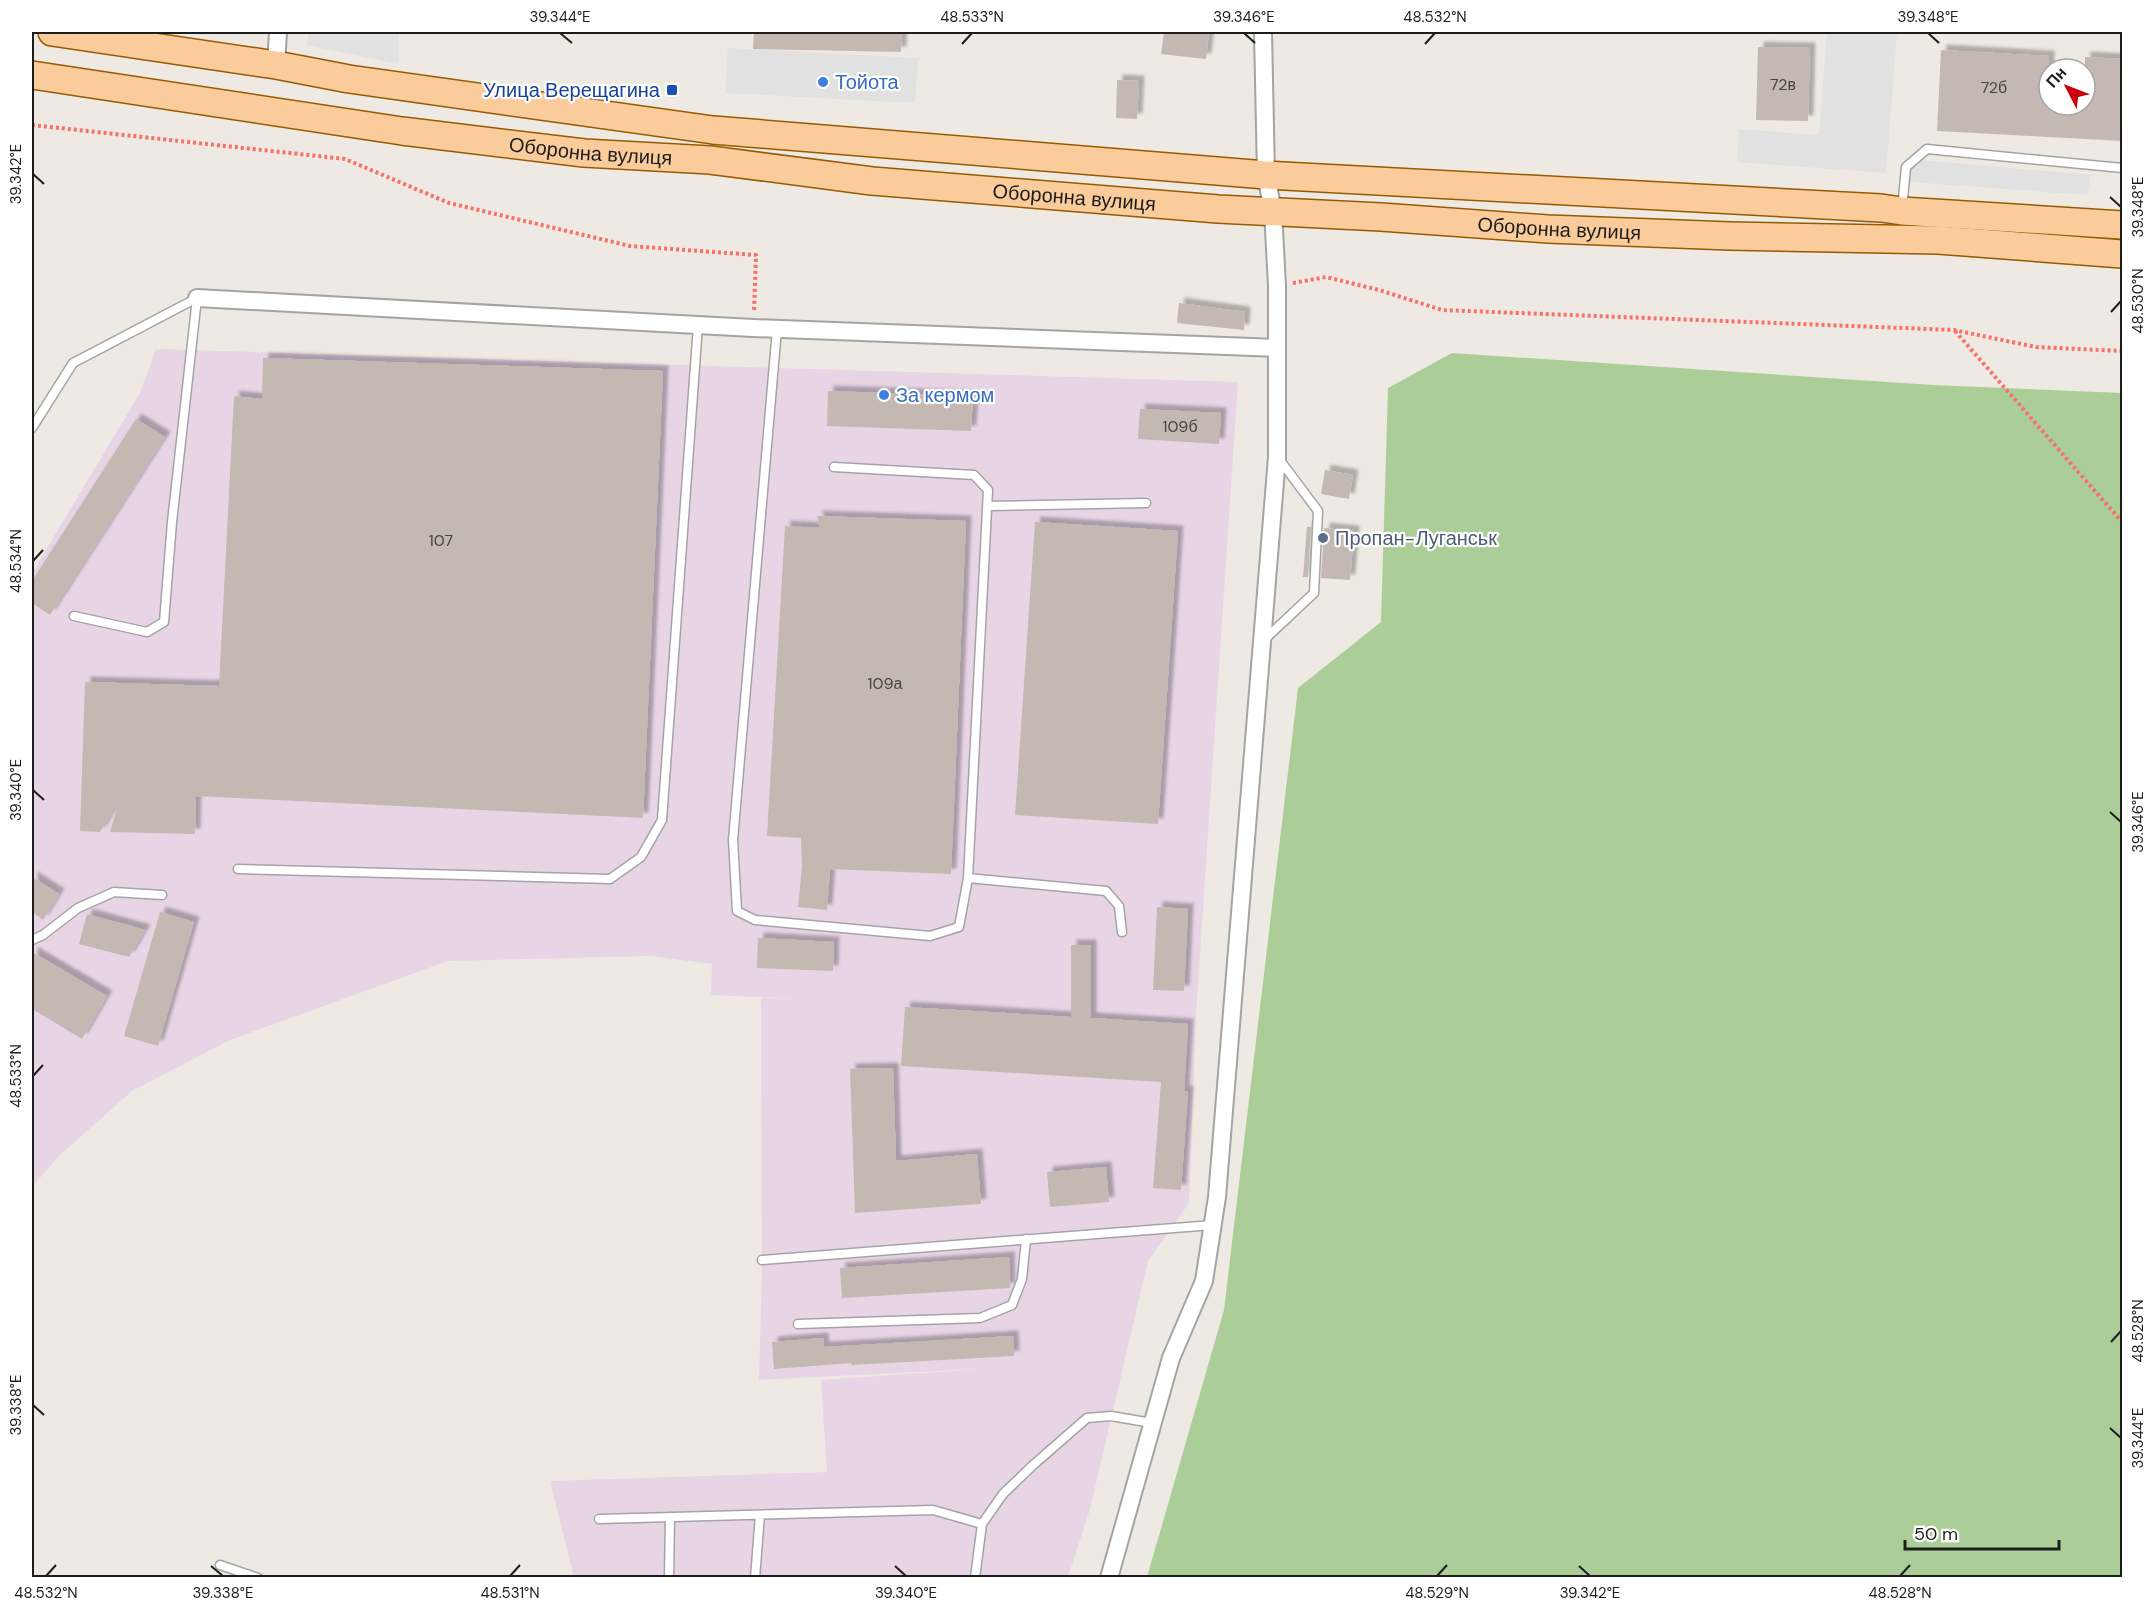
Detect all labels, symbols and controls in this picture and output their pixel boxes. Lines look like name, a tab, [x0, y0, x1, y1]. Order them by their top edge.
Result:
text: 39.344°E	[529, 7, 591, 27]
text: 48.533°N	[940, 7, 1004, 27]
text: 39.346°E	[1213, 7, 1275, 27]
text: 48.532°N	[1403, 7, 1467, 27]
text: 39.348°E	[1897, 7, 1959, 27]
north arrow	[2037, 57, 2097, 117]
text: Пн	[2041, 62, 2071, 92]
place label: Тойота	[835, 69, 900, 95]
house number: 72в	[1770, 74, 1796, 95]
marker: Тойота	[816, 75, 830, 89]
place label: Улица Верещагина	[483, 77, 661, 103]
house number: 72б	[1981, 77, 2007, 98]
marker: Улица Верещагина	[665, 83, 679, 97]
street label: Оборонна вулиця	[508, 131, 673, 171]
text: 39.342°E	[6, 144, 26, 204]
text: 39.348°E	[2128, 176, 2148, 238]
street label: Оборонна вулиця	[992, 178, 1157, 217]
street label: Оборонна вулиця	[1476, 211, 1642, 246]
text: 48.530°N	[2128, 269, 2148, 333]
place label: За кермом	[896, 382, 994, 408]
marker: За кермом	[877, 388, 891, 402]
house number: 109б	[1162, 416, 1198, 437]
place label: Пропан-Луганськ	[1335, 525, 1497, 551]
text: 48.534°N	[6, 529, 26, 593]
house number: 107	[429, 530, 453, 551]
marker: Пропан-Луганськ	[1316, 531, 1330, 545]
house number: 109а	[868, 673, 903, 694]
text: 39.340°E	[6, 759, 26, 821]
text: 39.346°E	[2128, 791, 2148, 853]
text: 48.533°N	[6, 1044, 26, 1108]
text: 48.528°N	[2128, 1299, 2148, 1363]
text: 39.338°E	[6, 1375, 26, 1435]
text: 39.344°E	[2128, 1407, 2148, 1469]
scale bar	[1905, 1513, 2060, 1551]
text: 50 m	[1914, 1522, 1958, 1546]
text: 48.532°N	[14, 1583, 78, 1603]
text: 39.338°E	[193, 1583, 253, 1603]
text: 48.531°N	[480, 1583, 540, 1603]
text: 39.340°E	[875, 1583, 937, 1603]
text: 48.529°N	[1405, 1583, 1469, 1603]
text: 39.342°E	[1560, 1583, 1620, 1603]
text: 48.528°N	[1868, 1583, 1932, 1603]

